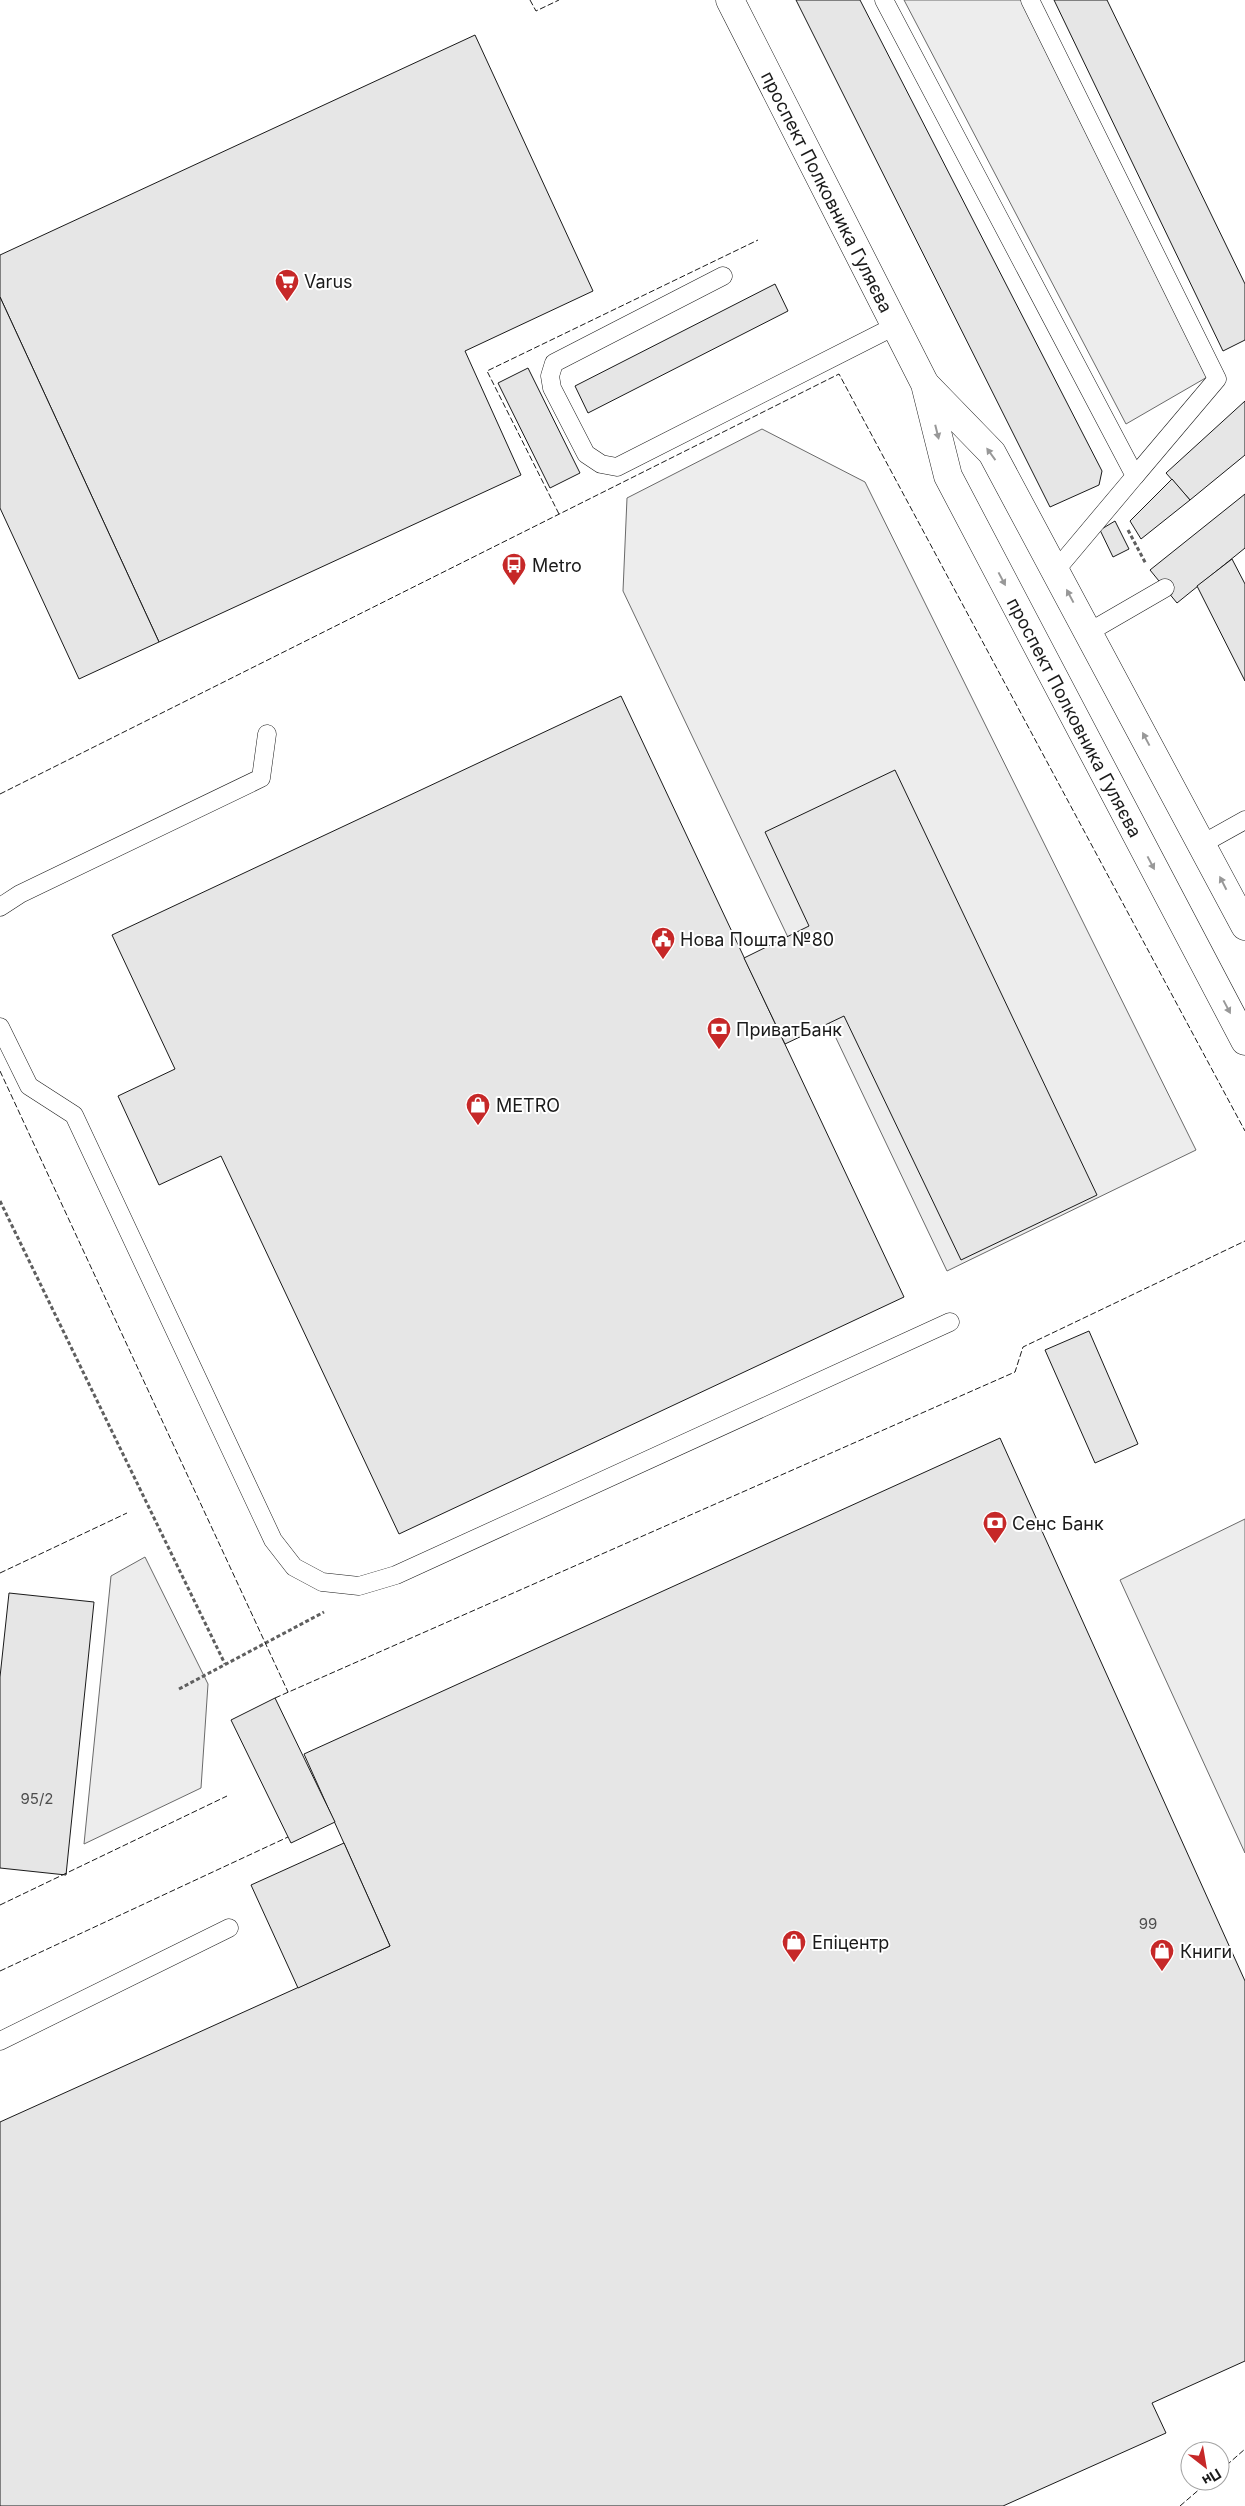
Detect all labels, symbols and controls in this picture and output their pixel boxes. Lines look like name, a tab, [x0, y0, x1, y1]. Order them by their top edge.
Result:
street label: проспект Полковника Гуляєва	[757, 68, 897, 316]
supermarket icon: Varus	[274, 268, 300, 302]
place label: Varus	[304, 271, 353, 292]
one-way arrow	[933, 424, 941, 439]
one-way arrow	[986, 447, 996, 461]
bus stop icon: Metro	[501, 552, 527, 586]
place label: Metro	[532, 555, 582, 576]
one-way arrow	[998, 572, 1006, 587]
one-way arrow	[1065, 589, 1074, 603]
street label: проспект Полковника Гуляєва	[1003, 594, 1146, 841]
one-way arrow	[1142, 732, 1150, 746]
one-way arrow	[1147, 855, 1155, 870]
one-way arrow	[1219, 875, 1227, 890]
public building icon: Нова Пошта №80	[650, 926, 676, 960]
place label: Нова Пошта №80	[680, 929, 834, 950]
one-way arrow	[1223, 999, 1231, 1014]
bank icon: ПриватБанк	[706, 1016, 732, 1050]
place label: ПриватБанк	[736, 1019, 842, 1040]
shop icon: METRO	[465, 1092, 491, 1126]
place label: METRO	[496, 1095, 560, 1116]
bank icon: Сенс Банк	[982, 1510, 1008, 1544]
place label: Сенс Банк	[1012, 1513, 1104, 1534]
house number: 95/2	[21, 1789, 53, 1808]
house number: 99	[1139, 1914, 1157, 1933]
shop icon: Епіцентр	[781, 1929, 807, 1963]
place label: Епіцентр	[812, 1932, 889, 1953]
shop icon: Книги	[1149, 1938, 1175, 1972]
place label: Книги	[1180, 1941, 1232, 1962]
north arrow	[1180, 2441, 1230, 2491]
text: Пн	[1199, 2465, 1225, 2490]

